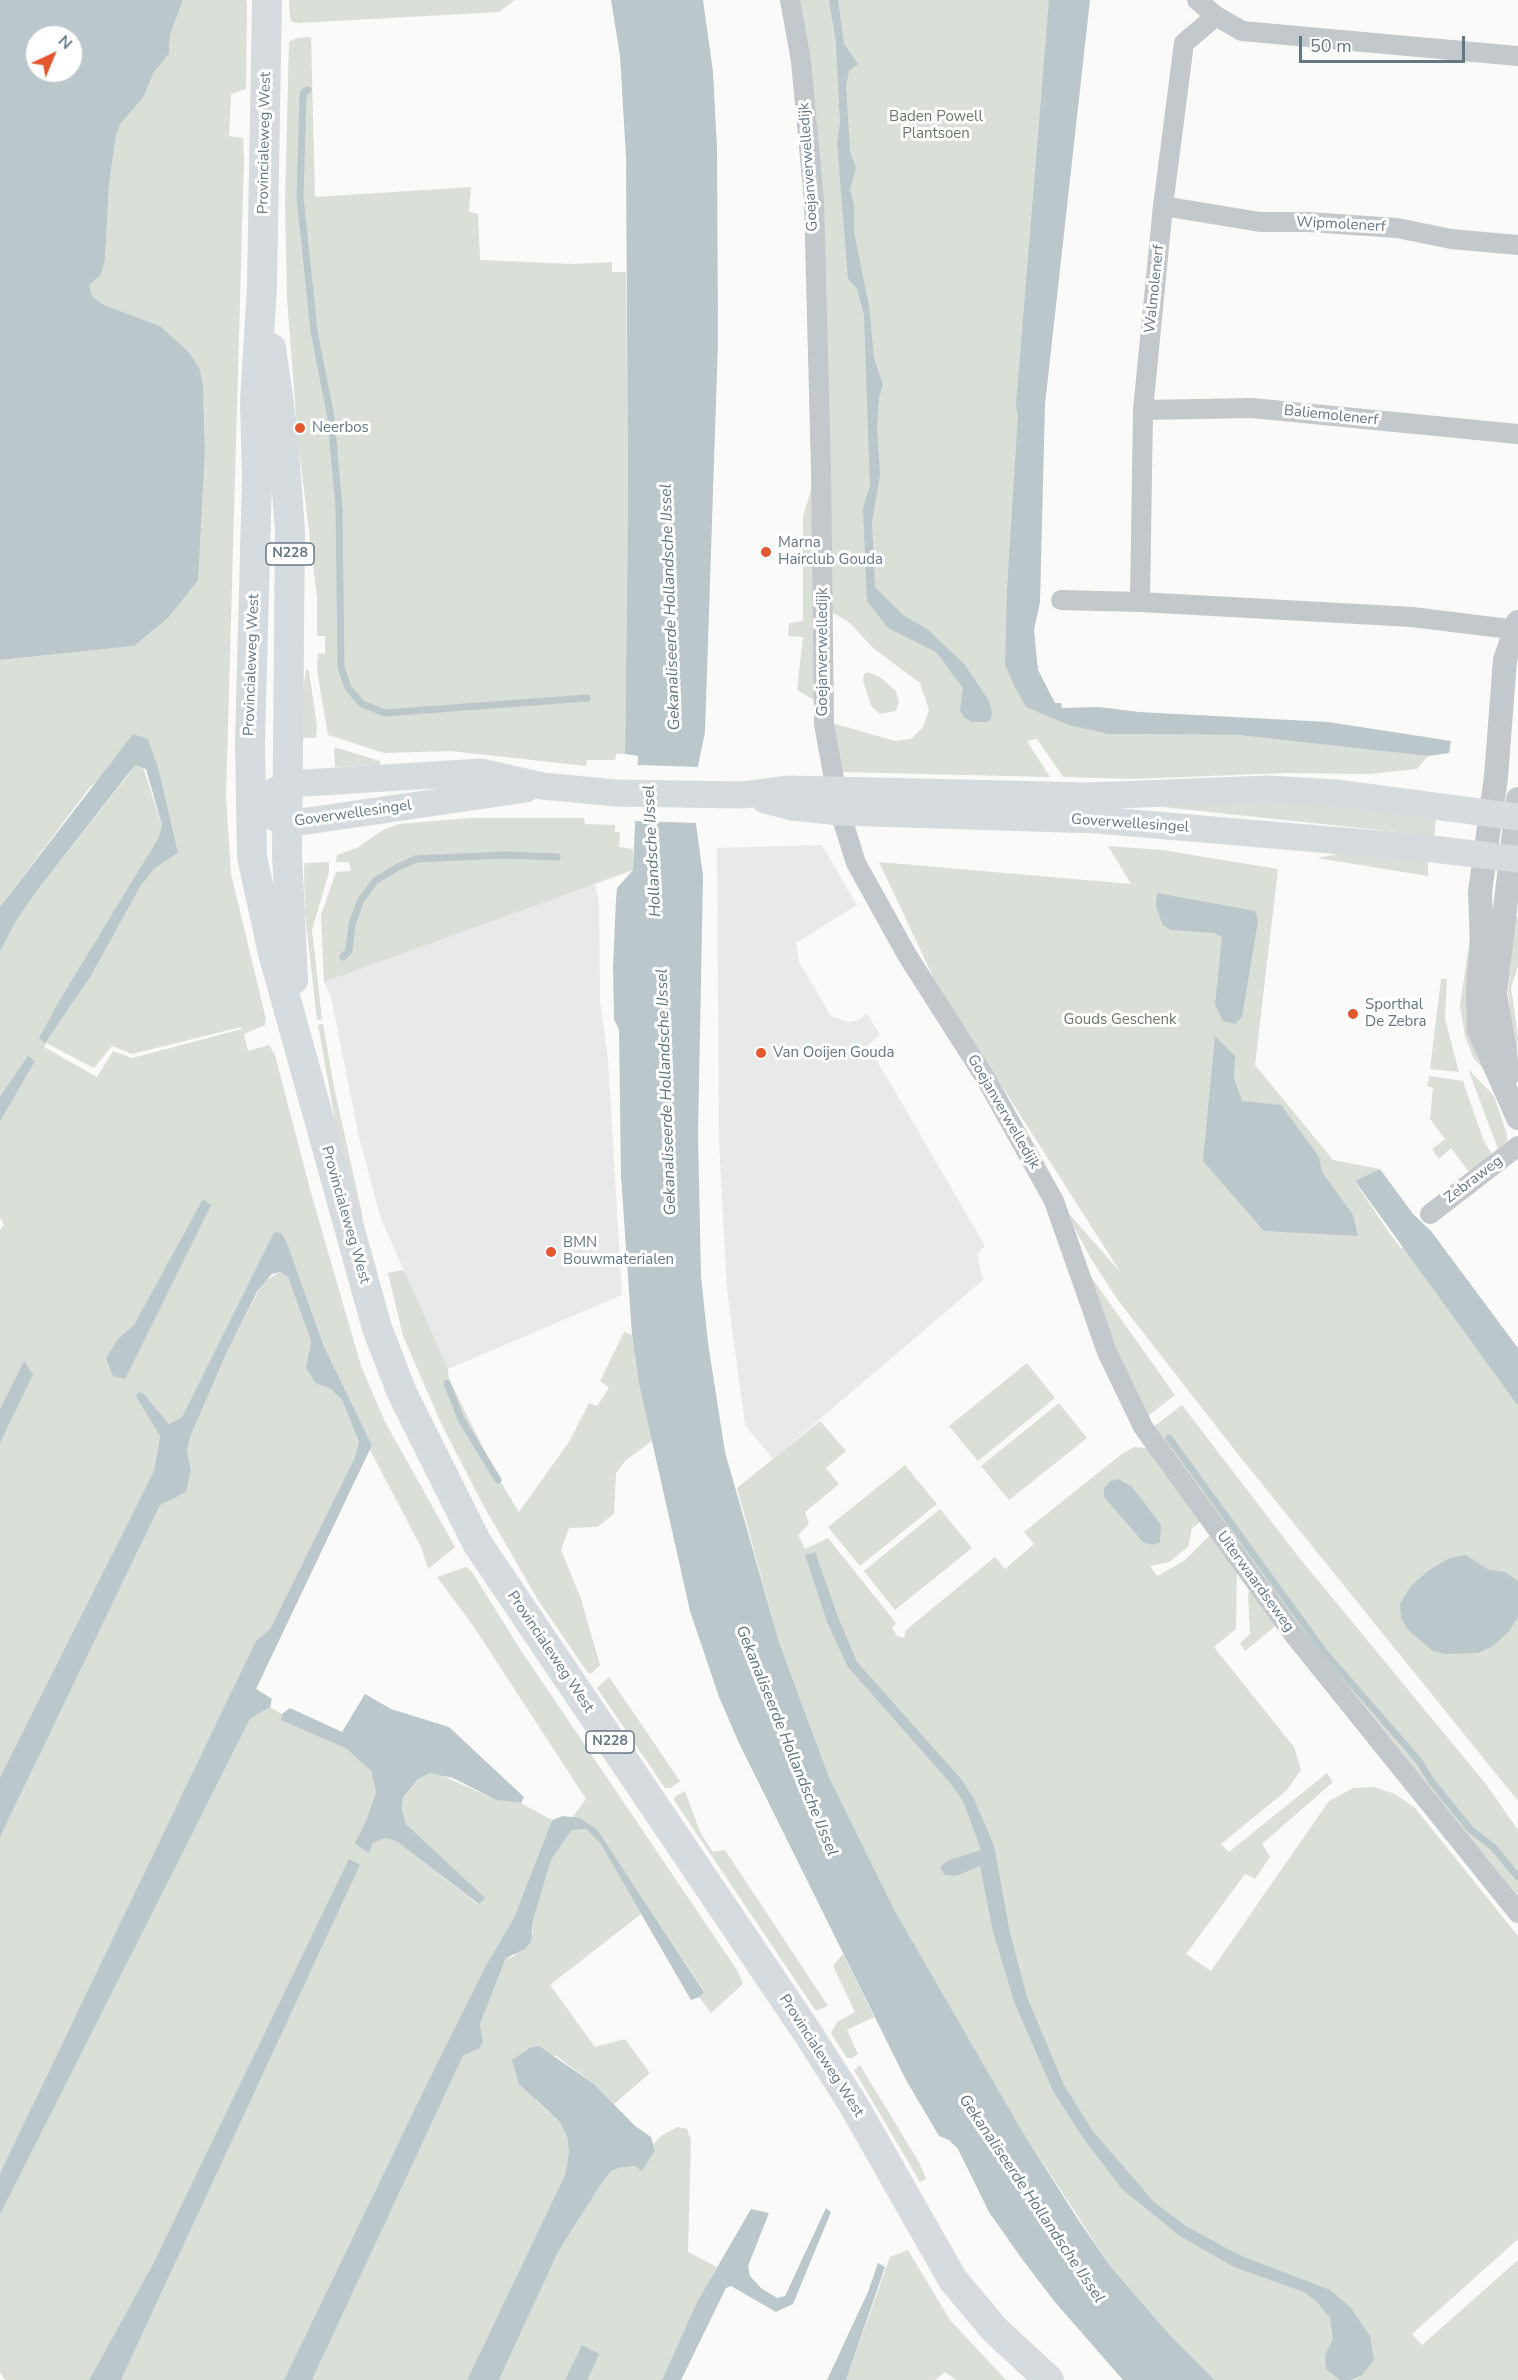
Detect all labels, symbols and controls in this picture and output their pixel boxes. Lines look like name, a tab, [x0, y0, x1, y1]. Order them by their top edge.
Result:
north arrow	[24, 24, 84, 84]
scale bar	[1302, 24, 1468, 62]
text: N	[53, 30, 77, 55]
text: 50 m	[1310, 34, 1352, 58]
street label: Provincialeweg West	[255, 72, 275, 214]
street label: Goejanverwelledijk	[796, 102, 822, 232]
park label: Baden Powell Plantsoen	[889, 108, 983, 143]
street label: Wipmolenerf	[1296, 214, 1386, 236]
street label: Walmolenerf	[1141, 244, 1169, 334]
street label: Baliemolenerf	[1283, 402, 1379, 430]
place label: Neerbos	[312, 419, 369, 437]
marker: Neerbos	[293, 421, 307, 435]
water label: Gekanaliseerde Hollandsche IJssel	[657, 483, 685, 731]
place label: Marna Hairclub Gouda	[778, 534, 883, 569]
road number: N228	[266, 543, 314, 565]
marker: Marna Hairclub Gouda	[759, 545, 773, 559]
street label: Goejanverwelledijk	[814, 587, 832, 717]
street label: Provincialeweg West	[241, 594, 263, 736]
water label: Hollandsche IJssel	[640, 784, 666, 918]
street label: Goverwellesingel	[293, 797, 413, 831]
street label: Goverwellesingel	[1070, 811, 1190, 837]
water label: Gekanaliseerde Hollandsche IJssel	[653, 968, 681, 1216]
place label: Sporthal De Zebra	[1365, 996, 1427, 1031]
marker: Sporthal De Zebra	[1346, 1007, 1360, 1021]
park label: Gouds Geschenk	[1063, 1011, 1177, 1029]
place label: Van Ooijen Gouda	[773, 1044, 894, 1062]
marker: Van Ooijen Gouda	[754, 1046, 768, 1060]
street label: Goejanverwelledijk	[963, 1052, 1043, 1172]
street label: Provincialeweg West	[317, 1144, 373, 1286]
street label: Zebraweg	[1442, 1152, 1506, 1208]
place label: BMN Bouwmaterialen	[563, 1234, 674, 1269]
marker: BMN Bouwmaterialen	[544, 1245, 558, 1259]
street label: Uiterwaardseweg	[1212, 1528, 1298, 1636]
street label: Provincialeweg West	[503, 1588, 597, 1716]
water label: Gekanaliseerde Hollandsche IJssel	[731, 1623, 841, 1859]
road number: N228	[586, 1731, 634, 1753]
street label: Provincialeweg West	[775, 1991, 867, 2121]
water label: Gekanaliseerde Hollandsche IJssel	[954, 2091, 1108, 2307]

